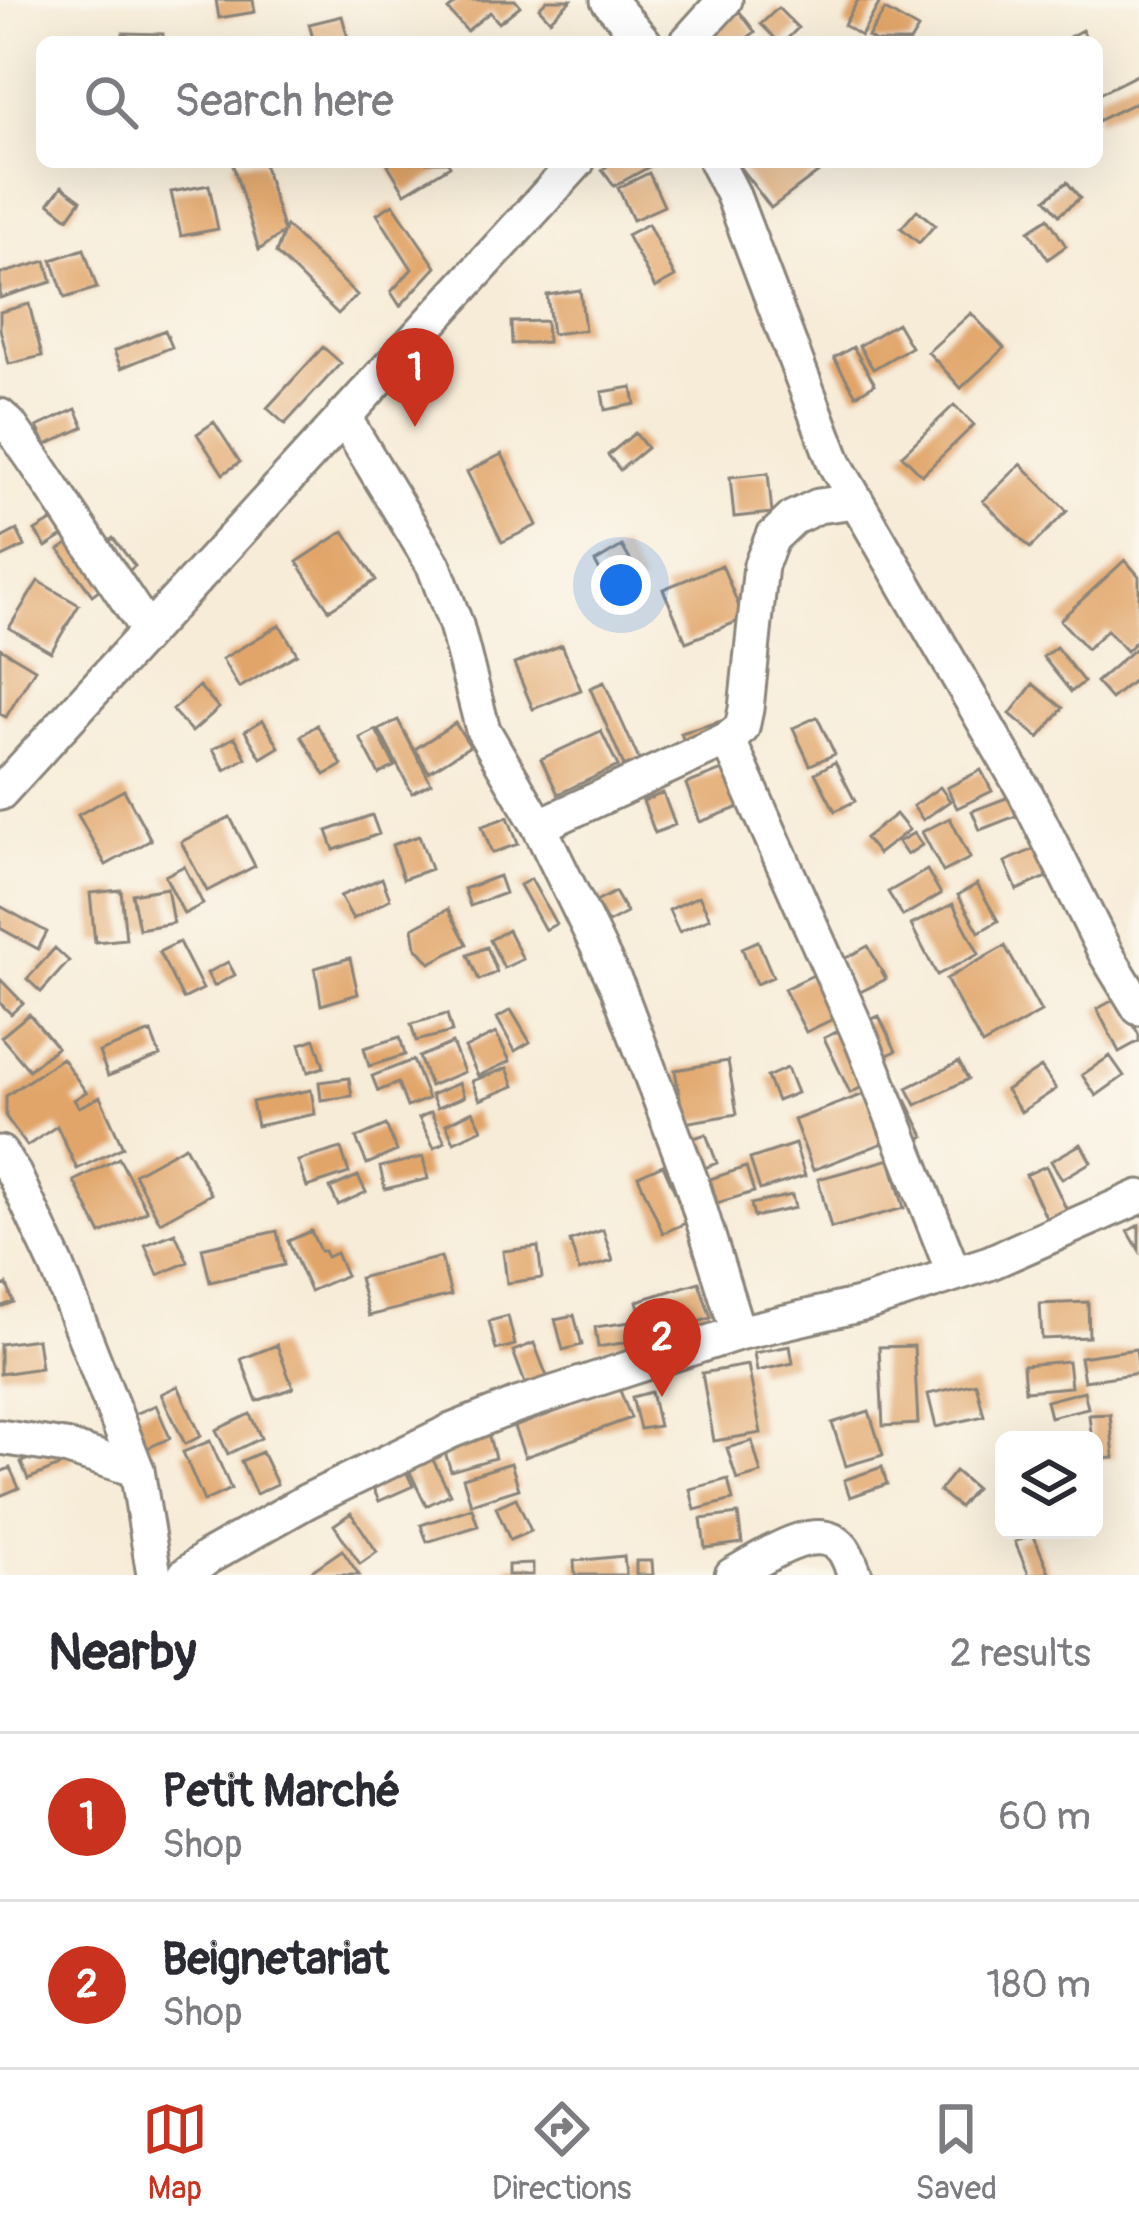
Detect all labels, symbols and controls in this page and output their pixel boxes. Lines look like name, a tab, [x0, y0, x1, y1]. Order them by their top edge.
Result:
search box	[36, 36, 1103, 168]
icon: search	[78, 69, 144, 135]
text: Search here	[174, 74, 394, 130]
pin: 1	[376, 328, 454, 427]
your location	[591, 555, 651, 615]
pin: 2	[623, 1298, 701, 1397]
map controls	[995, 1431, 1103, 1539]
button: layers	[995, 1431, 1103, 1539]
text: Nearby	[48, 1621, 196, 1685]
text: 2 results	[950, 1629, 1091, 1678]
text: Petit Marché	[162, 1764, 400, 1820]
text: 1	[79, 1792, 95, 1841]
text: 60 m	[999, 1792, 1091, 1841]
text: Shop	[162, 1820, 243, 1869]
text: Beignetariat	[162, 1932, 389, 1988]
text: 2	[76, 1960, 98, 2009]
text: 180 m	[986, 1960, 1091, 2009]
text: Shop	[162, 1988, 243, 2037]
tab: Map	[142, 2096, 208, 2209]
tab: Directions	[492, 2096, 632, 2209]
tab: Saved	[915, 2096, 997, 2209]

